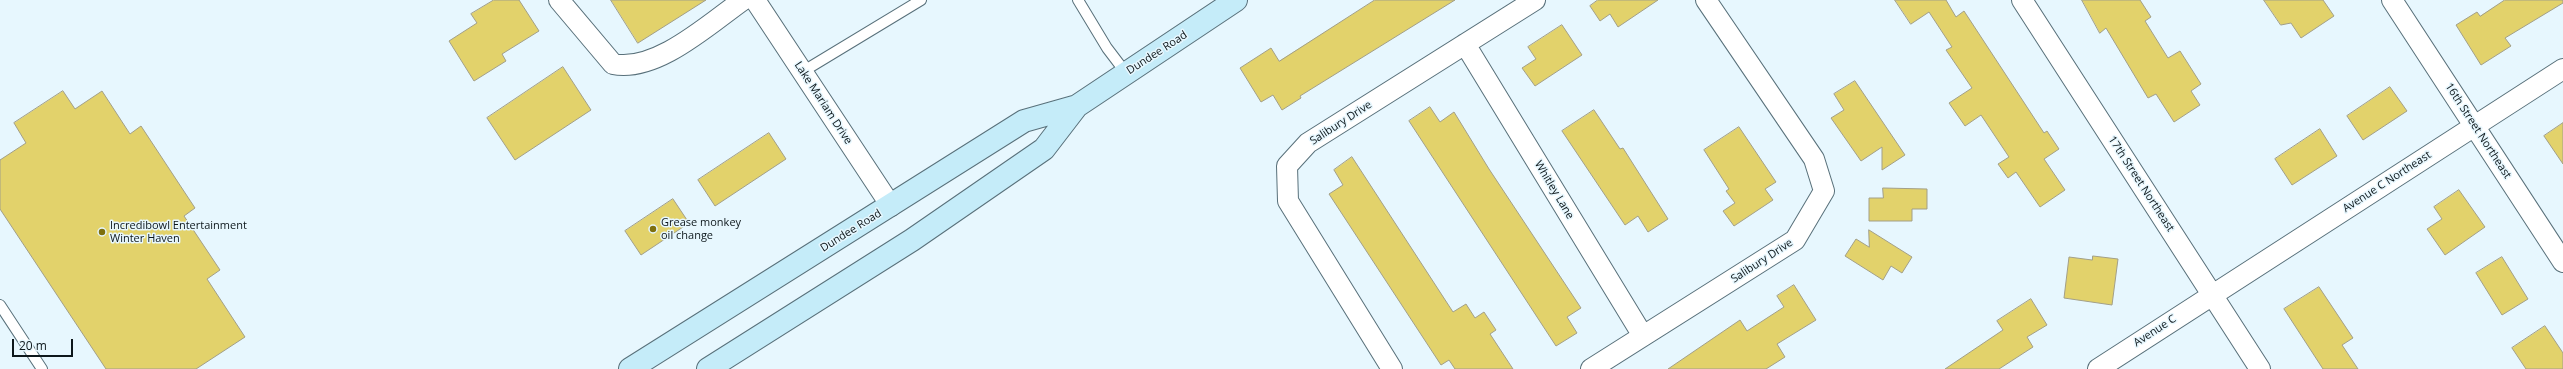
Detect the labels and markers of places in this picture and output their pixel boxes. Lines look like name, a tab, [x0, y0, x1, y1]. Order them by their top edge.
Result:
place label: Grease monkey oil change	[661, 216, 741, 242]
place label: Incredibowl Entertainment Winter Haven	[110, 219, 247, 245]
marker: Grease monkey oil change	[648, 224, 658, 234]
marker: Incredibowl Entertainment Winter Haven	[97, 227, 107, 237]

